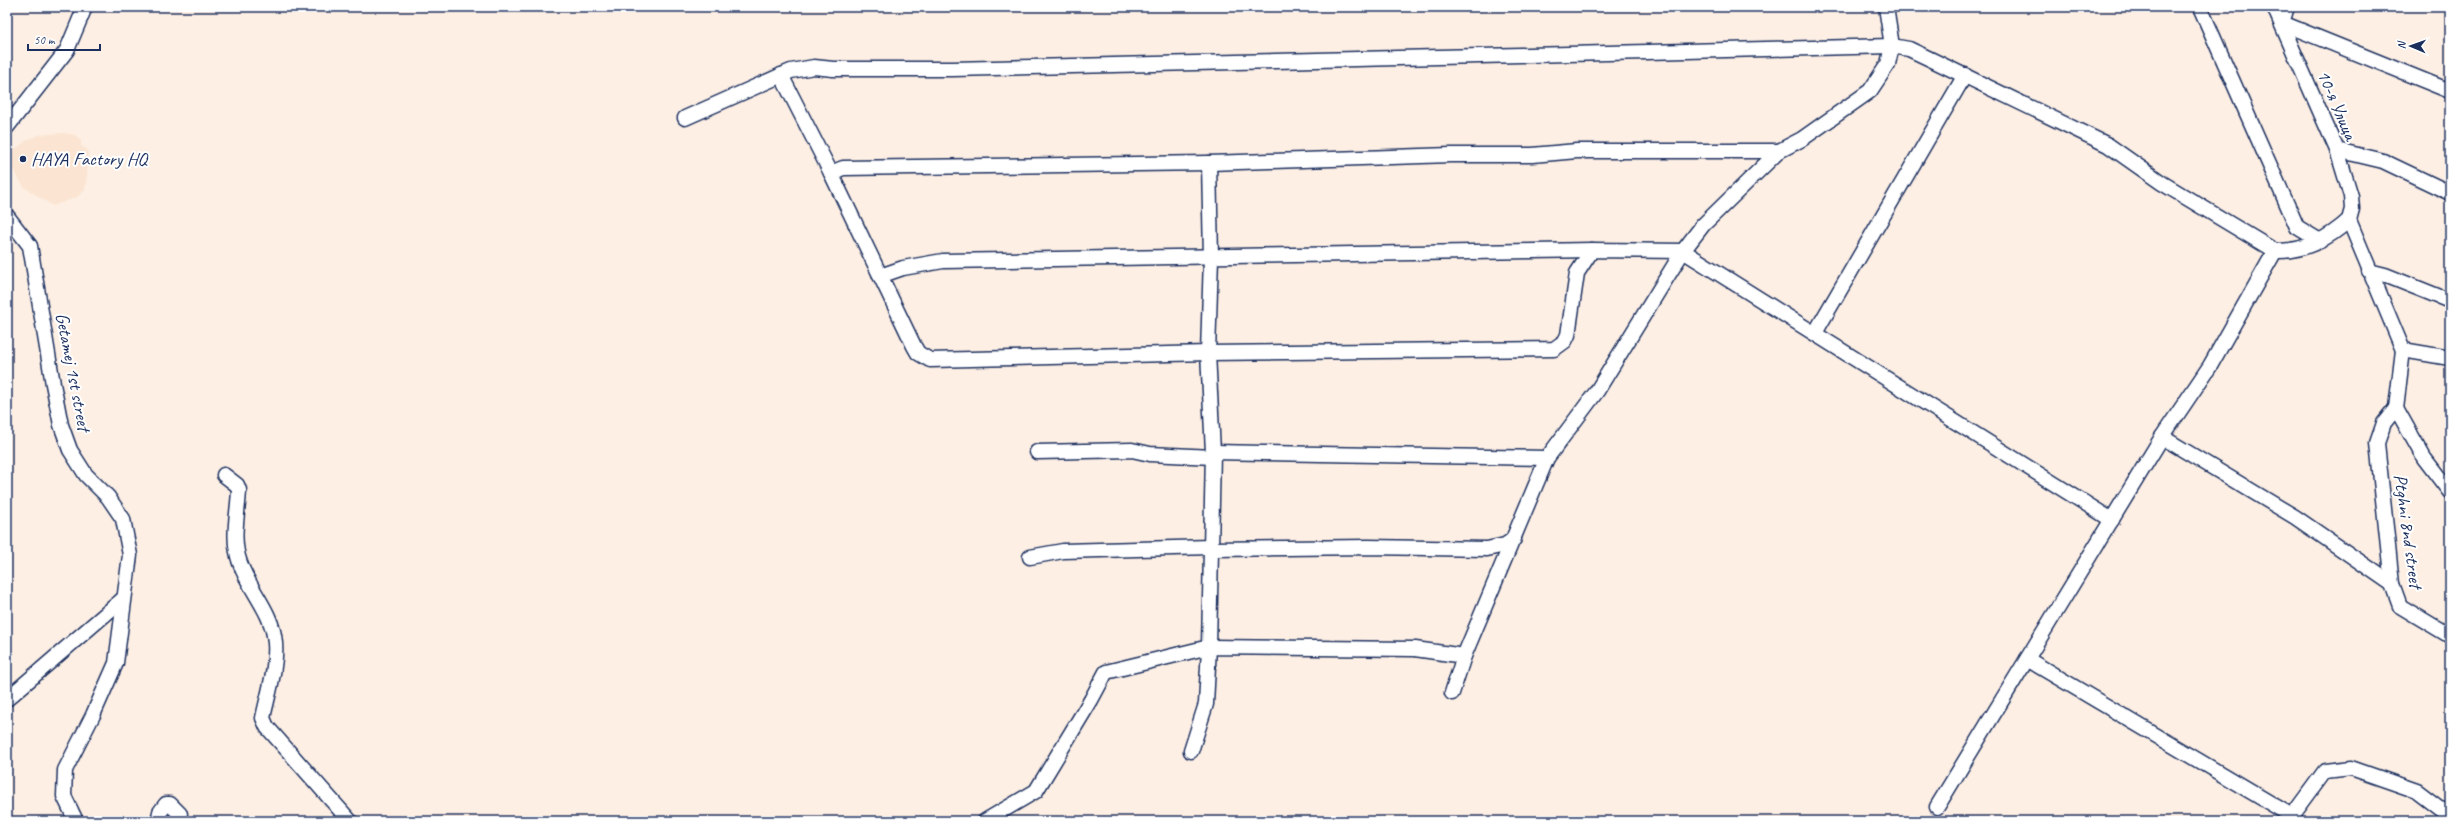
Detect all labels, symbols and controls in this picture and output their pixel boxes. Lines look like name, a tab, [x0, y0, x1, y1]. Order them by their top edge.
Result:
scale bar	[28, 26, 100, 52]
north arrow	[2391, 26, 2431, 66]
text: 50 m	[34, 32, 56, 48]
text: N	[2394, 40, 2408, 49]
street label: 10-я Улица	[2312, 66, 2363, 146]
place label: HAYA Factory HQ	[31, 147, 148, 171]
marker: HAYA Factory HQ	[18, 154, 28, 164]
street label: Getamej 1st street	[50, 311, 97, 436]
street label: Ptghni 8nd street	[2388, 472, 2428, 592]

